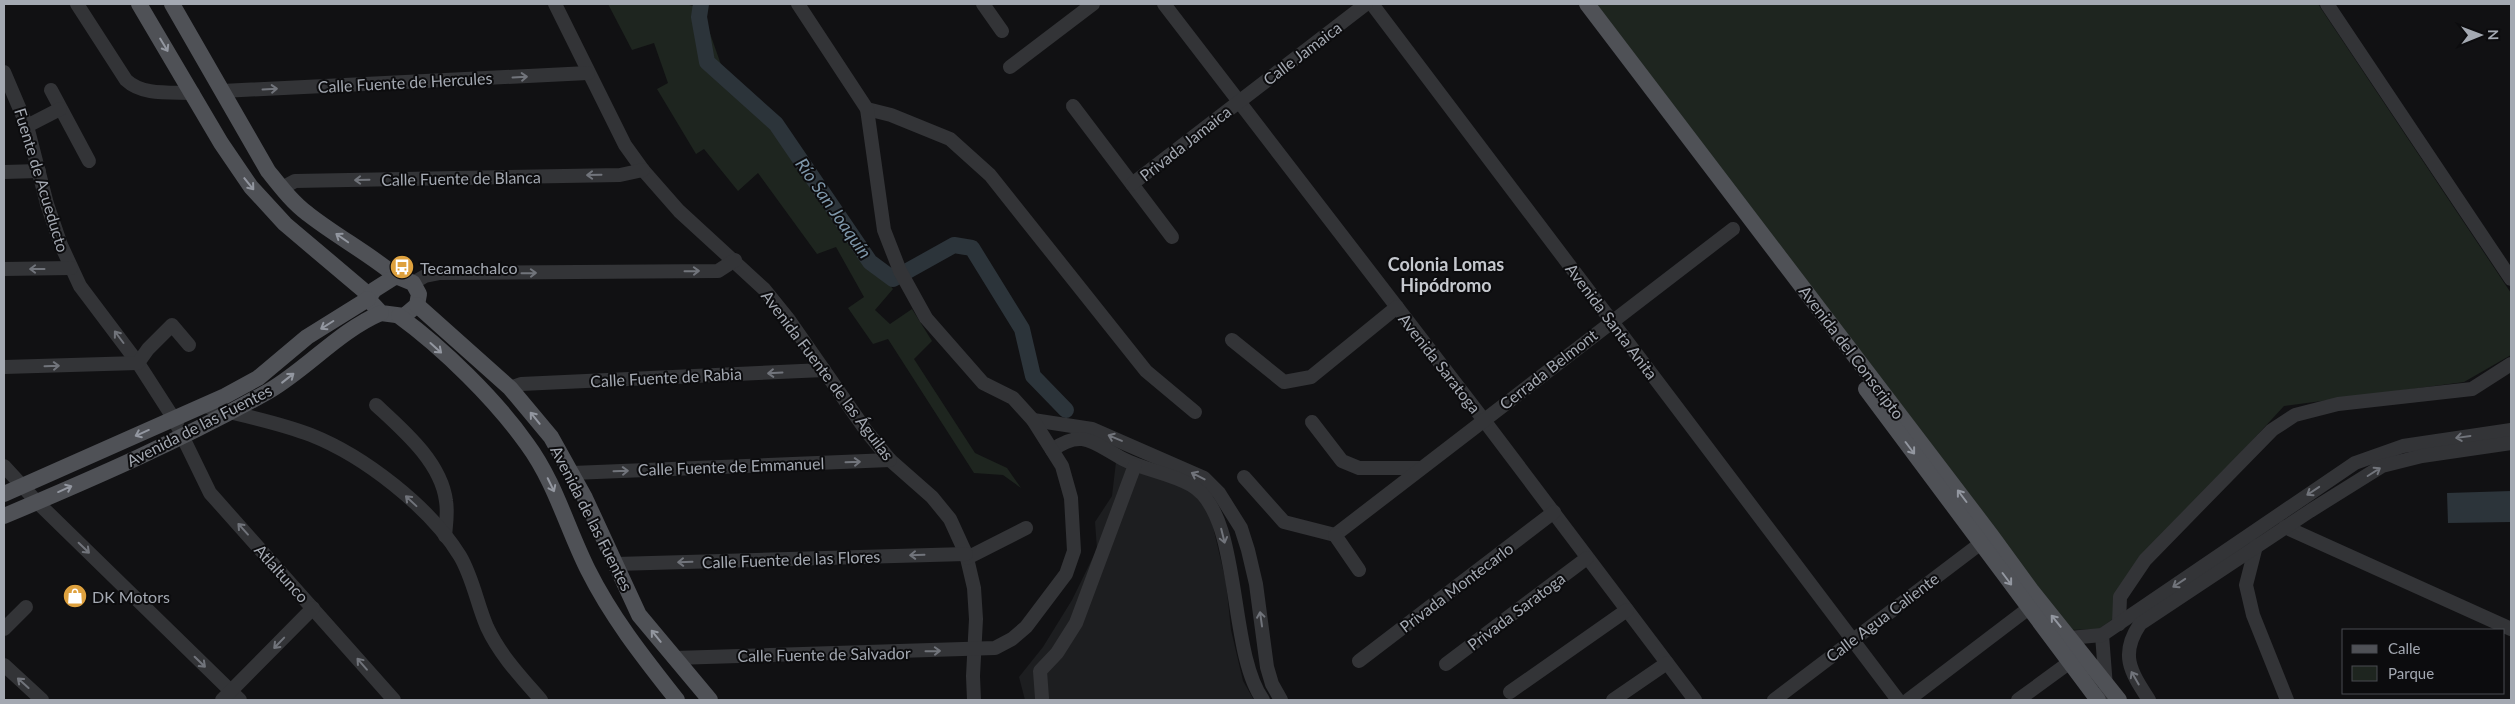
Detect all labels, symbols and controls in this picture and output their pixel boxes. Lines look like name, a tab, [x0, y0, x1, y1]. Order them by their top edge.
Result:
north arrow	[2455, 10, 2505, 60]
street label: Calle Jamaica	[1259, 17, 1345, 89]
text: N	[2485, 29, 2502, 40]
one-way arrow	[159, 38, 169, 52]
street label: Calle Fuente de Hercules	[317, 68, 493, 96]
one-way arrow	[512, 72, 528, 81]
one-way arrow	[262, 84, 278, 93]
street label: Privada Jamaica	[1136, 101, 1234, 185]
street label: Fuente de Acueducto	[11, 106, 73, 254]
water label: Río San Joaquín	[791, 154, 877, 262]
street label: Calle Fuente de Blanca	[381, 167, 541, 189]
one-way arrow	[587, 171, 603, 180]
one-way arrow	[354, 175, 370, 185]
one-way arrow	[243, 177, 254, 190]
one-way arrow	[335, 233, 349, 243]
district label: Colonia Lomas Hipódromo	[1388, 253, 1504, 296]
bus stop icon: Tecamachalco	[389, 254, 415, 280]
place label: Tecamachalco	[420, 258, 518, 277]
street label: Avenida Santa Anita	[1562, 259, 1662, 383]
one-way arrow	[30, 264, 46, 274]
one-way arrow	[683, 266, 699, 276]
one-way arrow	[520, 268, 537, 278]
street label: Avenida del Conscripto	[1796, 282, 1908, 422]
street label: Avenida Fuente de las Águilas	[758, 286, 898, 464]
street label: Avenida Saratoga	[1395, 309, 1485, 417]
one-way arrow	[320, 320, 334, 330]
street label: Cerrada Belmont	[1495, 325, 1601, 413]
one-way arrow	[113, 331, 124, 344]
one-way arrow	[430, 342, 443, 353]
one-way arrow	[44, 361, 60, 371]
street label: Calle Fuente de Rabia	[590, 364, 742, 390]
one-way arrow	[767, 368, 783, 377]
one-way arrow	[281, 373, 295, 383]
street label: Avenida de las Fuentes	[123, 380, 275, 470]
one-way arrow	[530, 412, 541, 425]
one-way arrow	[135, 429, 150, 439]
one-way arrow	[1108, 433, 1123, 443]
one-way arrow	[2455, 433, 2471, 443]
one-way arrow	[1905, 441, 1915, 455]
street label: Avenida de las Fuentes	[547, 442, 637, 594]
street label: Calle Fuente de Emmanuel	[637, 453, 825, 479]
one-way arrow	[844, 457, 861, 467]
one-way arrow	[612, 466, 628, 475]
one-way arrow	[2366, 466, 2380, 476]
one-way arrow	[1191, 471, 1206, 480]
one-way arrow	[546, 477, 556, 492]
one-way arrow	[57, 484, 72, 494]
one-way arrow	[2306, 486, 2320, 497]
one-way arrow	[1956, 490, 1967, 503]
one-way arrow	[405, 495, 418, 507]
one-way arrow	[237, 523, 248, 536]
one-way arrow	[1218, 528, 1228, 544]
street label: Privada Montecarlo	[1396, 538, 1516, 636]
street label: Atlaltunco	[251, 540, 313, 606]
one-way arrow	[78, 542, 90, 554]
street label: Calle Fuente de las Flores	[701, 546, 881, 572]
one-way arrow	[909, 550, 926, 560]
one-way arrow	[677, 557, 693, 566]
street label: Privada Saratoga	[1463, 568, 1569, 654]
street label: Calle Agua Caliente	[1822, 568, 1942, 666]
one-way arrow	[2002, 572, 2012, 586]
one-way arrow	[2172, 578, 2186, 588]
shop icon: DK Motors	[62, 583, 88, 609]
place label: DK Motors	[92, 587, 170, 606]
one-way arrow	[1255, 611, 1265, 627]
one-way arrow	[2050, 615, 2061, 628]
legend	[2342, 629, 2505, 694]
one-way arrow	[651, 630, 662, 643]
one-way arrow	[273, 636, 285, 649]
text: Calle	[2388, 639, 2421, 657]
street label: Calle Fuente de Salvador	[737, 643, 911, 665]
one-way arrow	[924, 646, 940, 656]
one-way arrow	[194, 656, 206, 668]
one-way arrow	[356, 657, 368, 670]
text: Parque	[2388, 664, 2434, 682]
one-way arrow	[2130, 671, 2140, 685]
one-way arrow	[16, 677, 29, 689]

